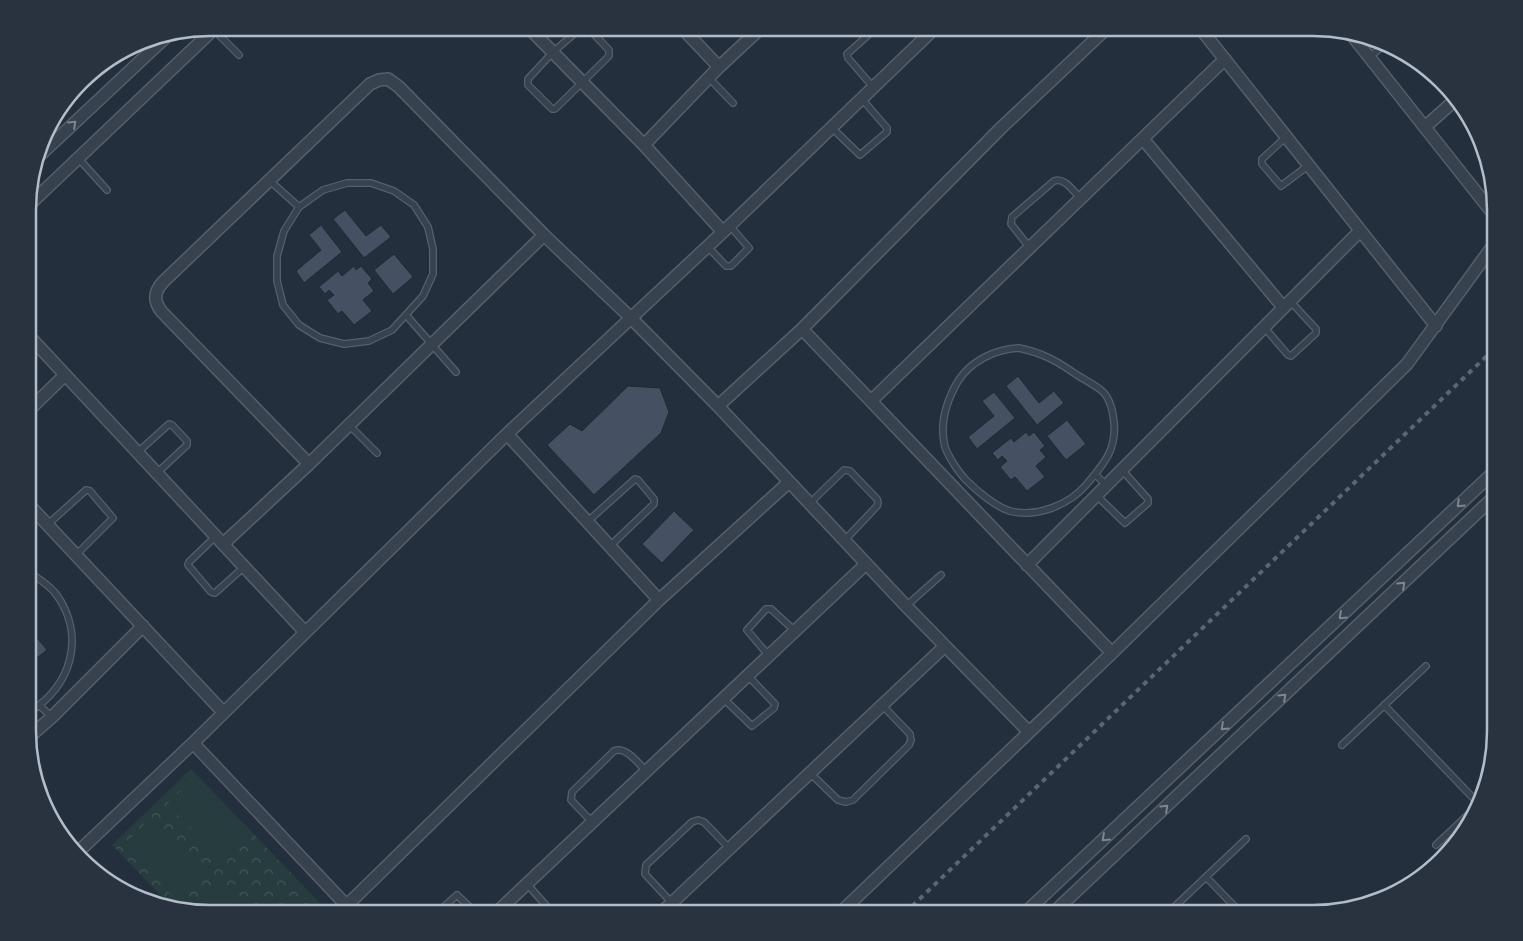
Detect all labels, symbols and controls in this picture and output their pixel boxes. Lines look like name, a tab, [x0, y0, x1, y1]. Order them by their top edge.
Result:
one-way arrow	[68, 121, 77, 130]
one-way arrow	[1457, 498, 1466, 507]
one-way arrow	[1396, 582, 1405, 591]
one-way arrow	[1338, 610, 1347, 619]
one-way arrow	[1278, 694, 1287, 703]
one-way arrow	[1220, 721, 1229, 730]
one-way arrow	[1159, 805, 1168, 814]
one-way arrow	[1102, 832, 1111, 841]

